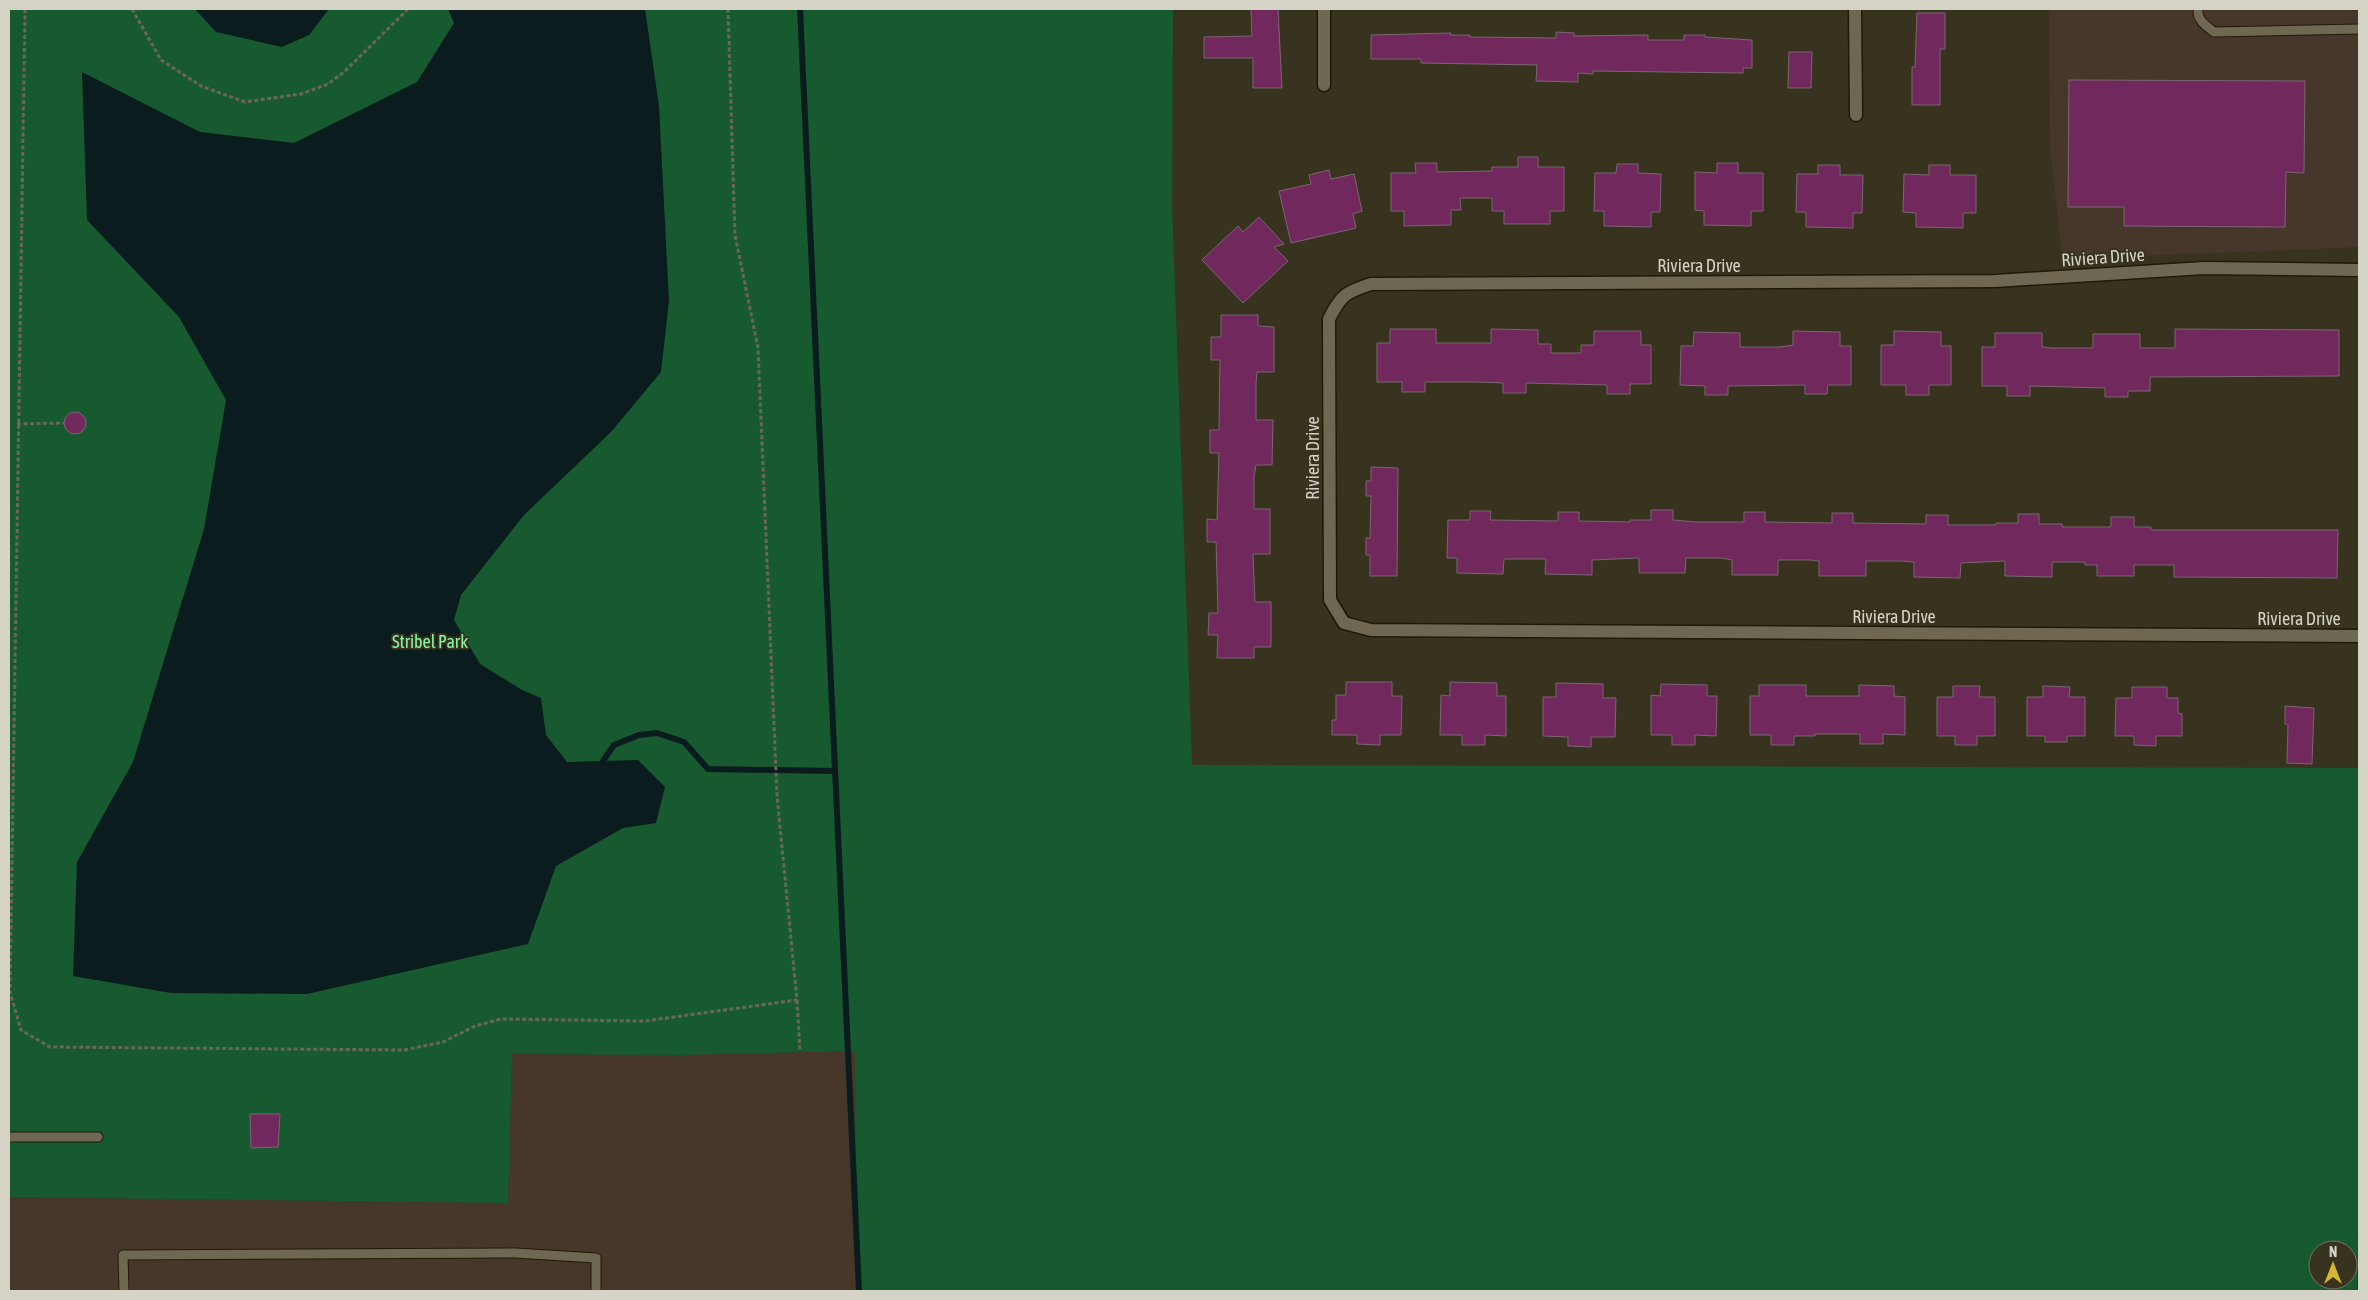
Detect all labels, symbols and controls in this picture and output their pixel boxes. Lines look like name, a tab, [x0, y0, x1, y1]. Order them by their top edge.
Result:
street label: Riviera Drive	[2061, 244, 2145, 270]
street label: Riviera Drive	[1657, 255, 1741, 276]
street label: Riviera Drive	[1302, 416, 1323, 500]
street label: Riviera Drive	[1852, 606, 1936, 627]
street label: Riviera Drive	[2257, 608, 2341, 629]
park label: Stribel Park	[392, 631, 468, 652]
north arrow	[2308, 1240, 2358, 1290]
text: N	[2329, 1244, 2337, 1260]

